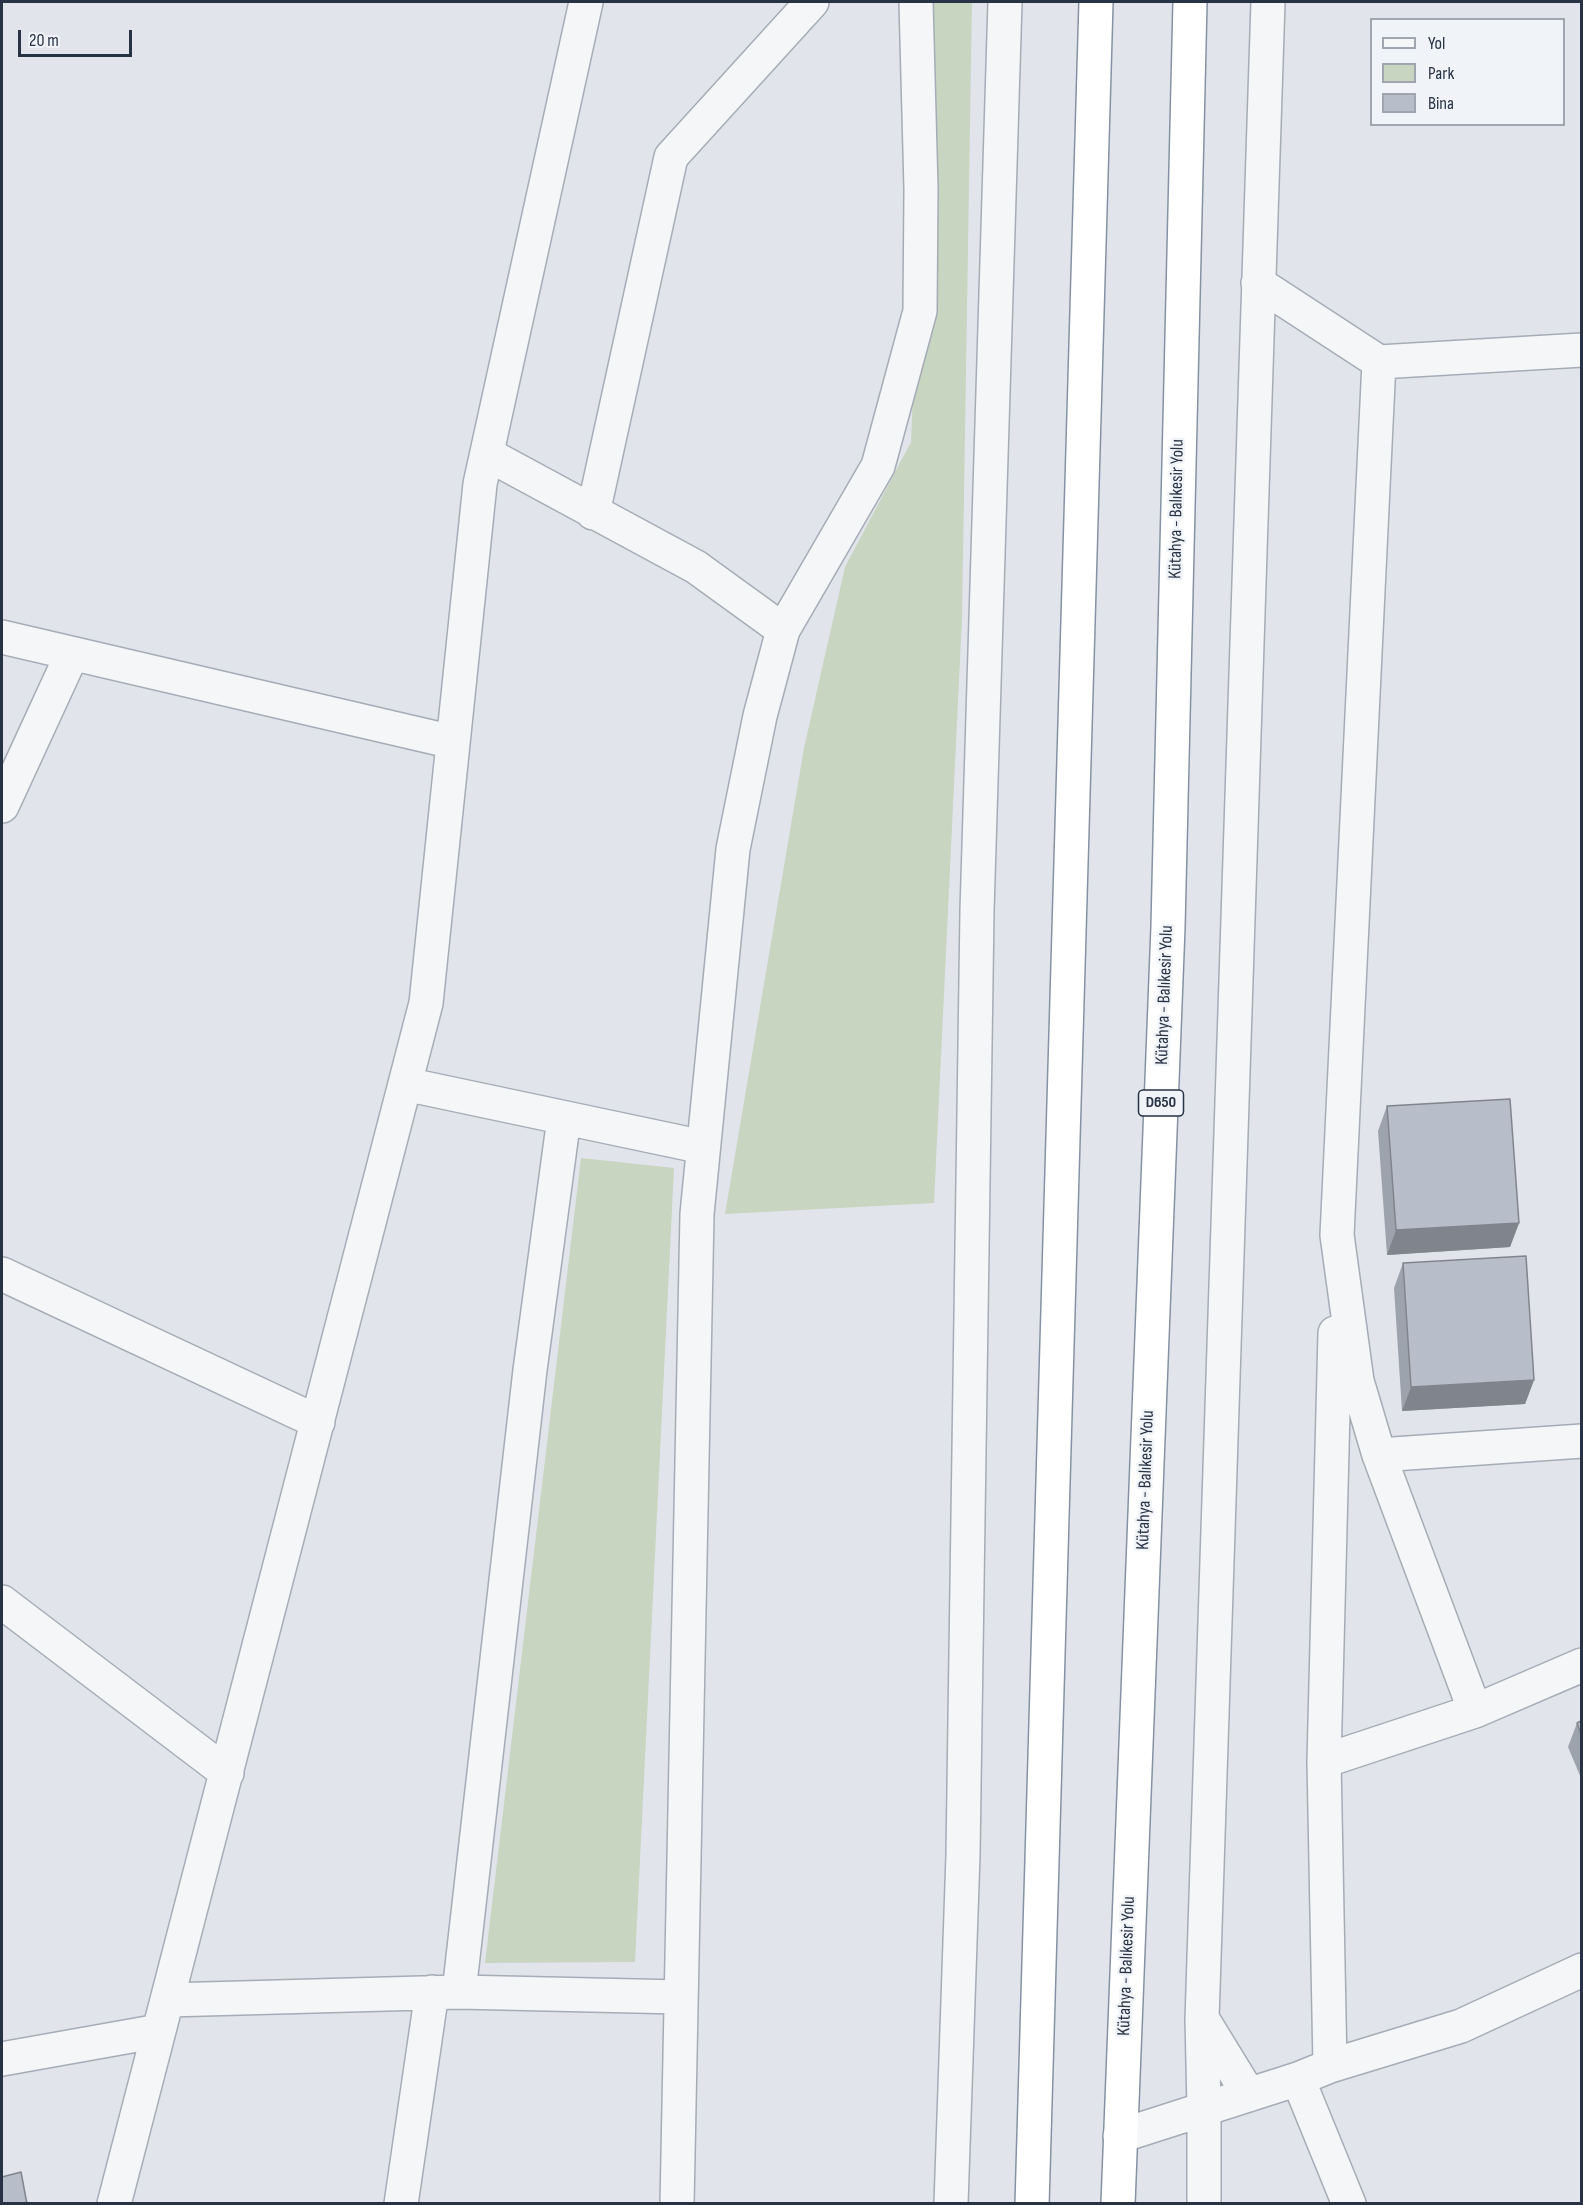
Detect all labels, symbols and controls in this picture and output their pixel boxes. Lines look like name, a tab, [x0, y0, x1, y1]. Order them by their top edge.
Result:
scale bar	[21, 18, 135, 56]
legend	[1370, 18, 1565, 126]
text: 20 m	[29, 30, 59, 51]
text: Yol	[1428, 33, 1445, 54]
text: Park	[1428, 63, 1454, 84]
text: Bina	[1428, 93, 1454, 114]
street label: Kütahya - Balıkesir Yolu	[1165, 439, 1189, 579]
street label: Kütahya - Balıkesir Yolu	[1152, 925, 1178, 1065]
road number: D650	[1138, 1090, 1184, 1116]
street label: Kütahya - Balıkesir Yolu	[1133, 1410, 1159, 1550]
street label: Kütahya - Balıkesir Yolu	[1114, 1896, 1140, 2036]

